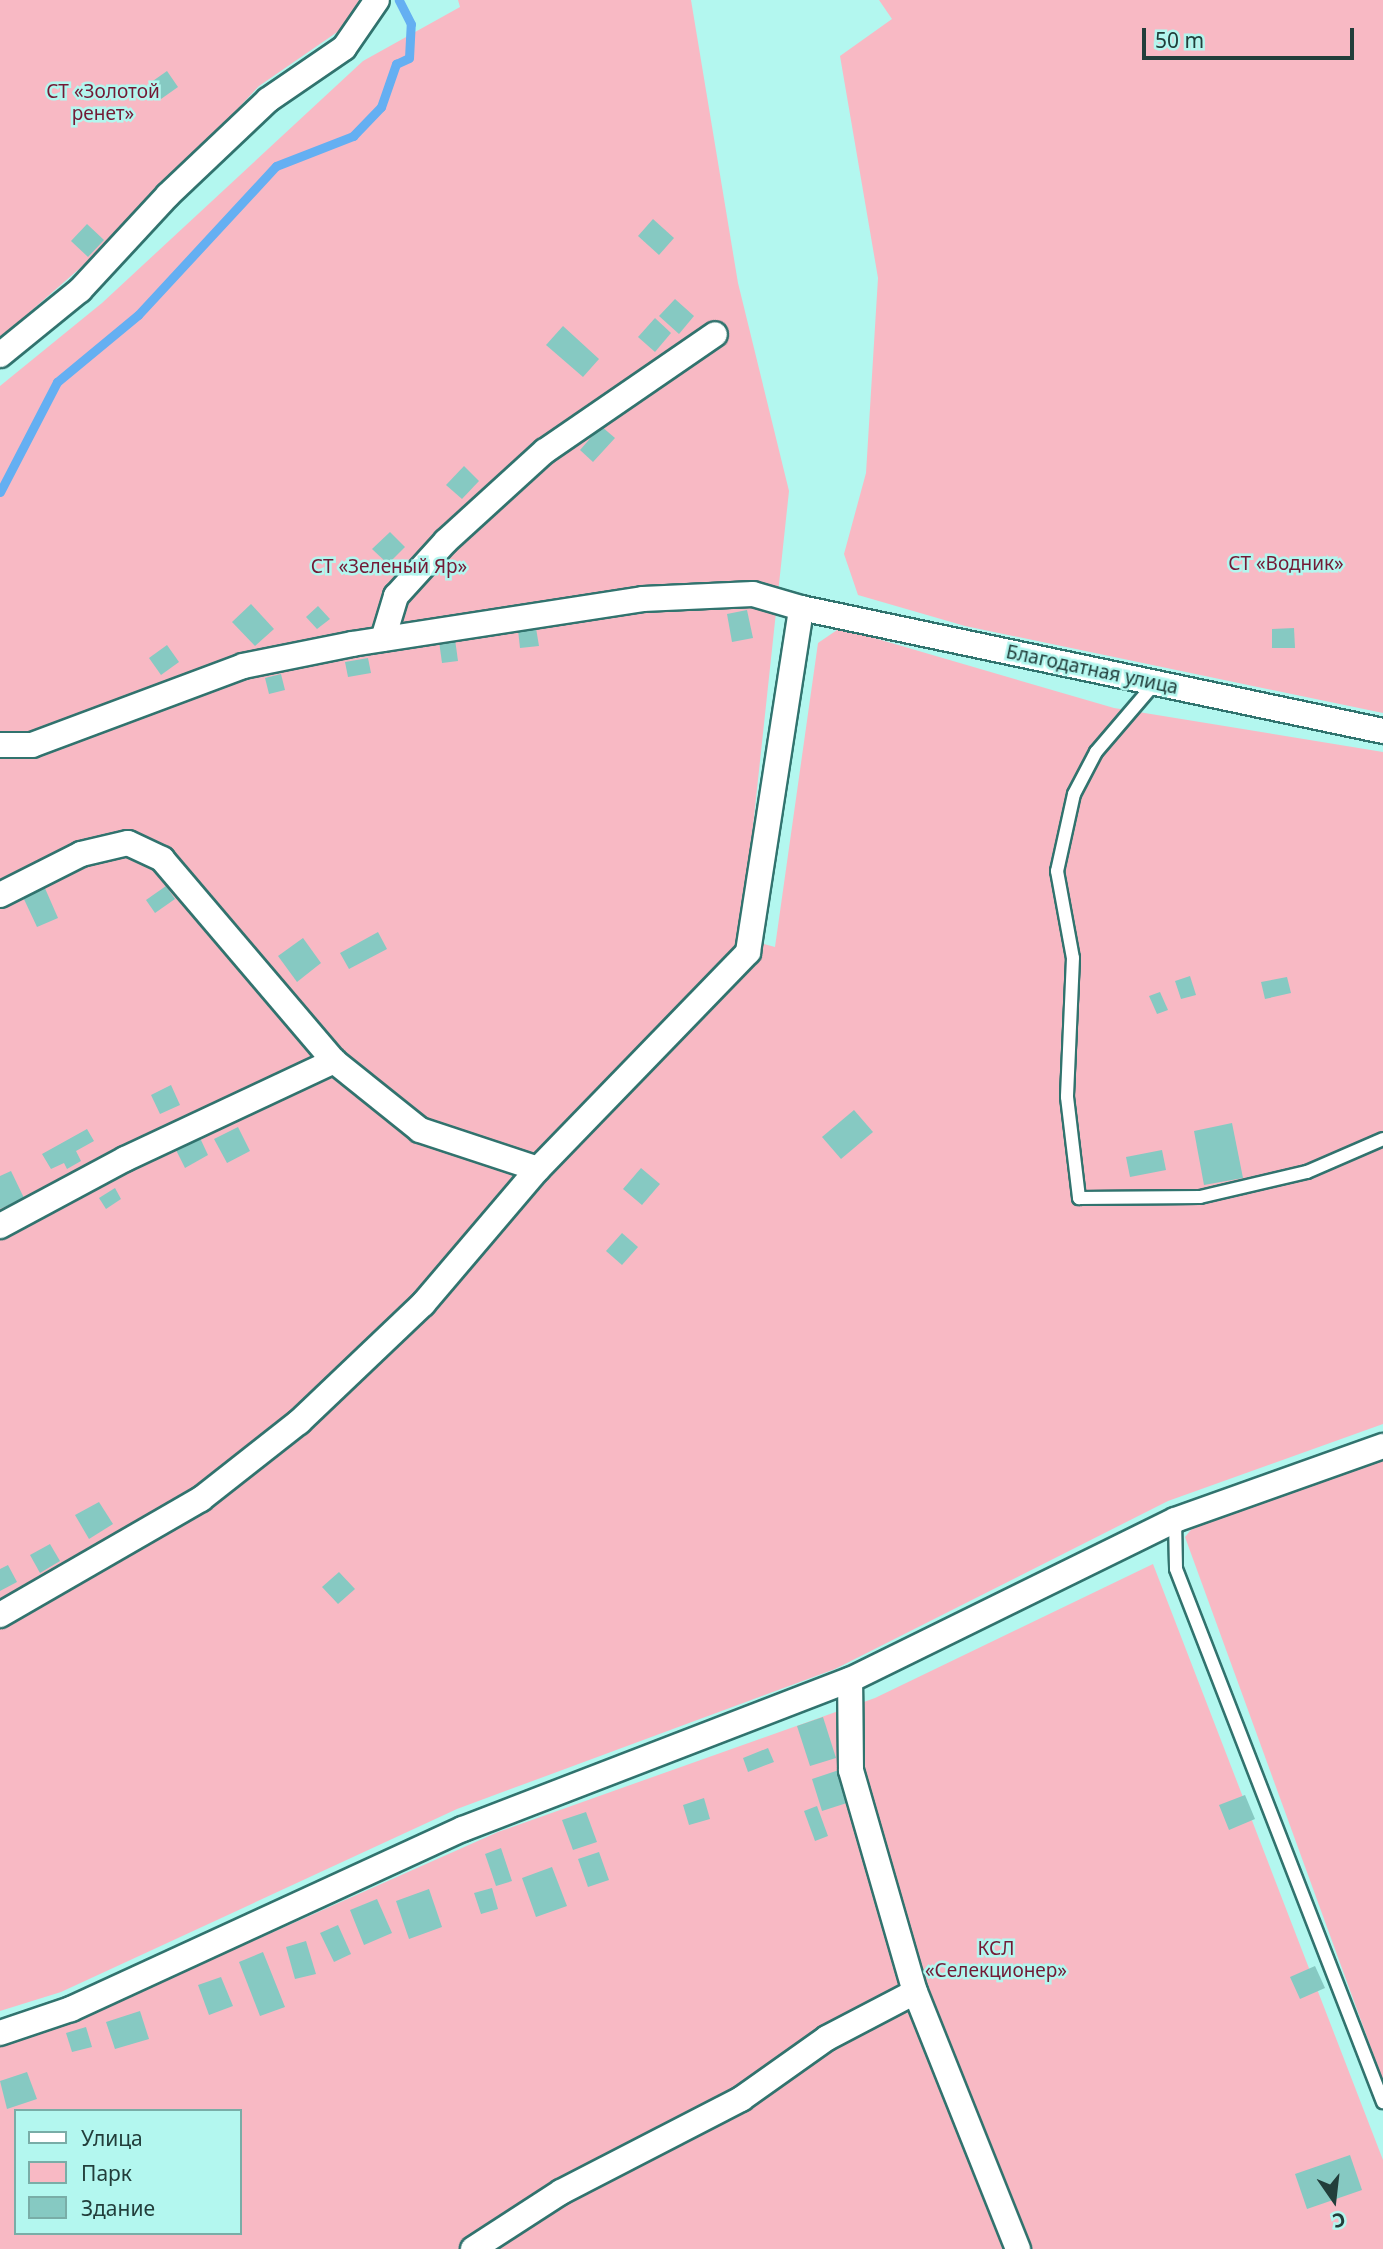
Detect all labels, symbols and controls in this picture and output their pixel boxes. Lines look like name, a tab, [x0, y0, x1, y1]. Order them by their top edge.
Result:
scale bar	[1145, 14, 1357, 58]
text: 50 m	[1155, 26, 1204, 54]
park label: СТ «Золотой ренет»	[46, 81, 160, 125]
park label: СТ «Водник»	[1228, 553, 1344, 575]
park label: СТ «Зеленый Яр»	[311, 556, 467, 578]
street label: Благодатная улица	[1004, 641, 1180, 699]
park label: КСЛ «Селекционер»	[925, 1938, 1067, 1982]
legend	[14, 2109, 242, 2235]
text: Улица	[81, 2124, 143, 2152]
text: Парк	[81, 2159, 132, 2187]
north arrow	[1299, 2165, 1369, 2235]
text: Здание	[81, 2194, 155, 2222]
text: С	[1330, 2206, 1348, 2234]

